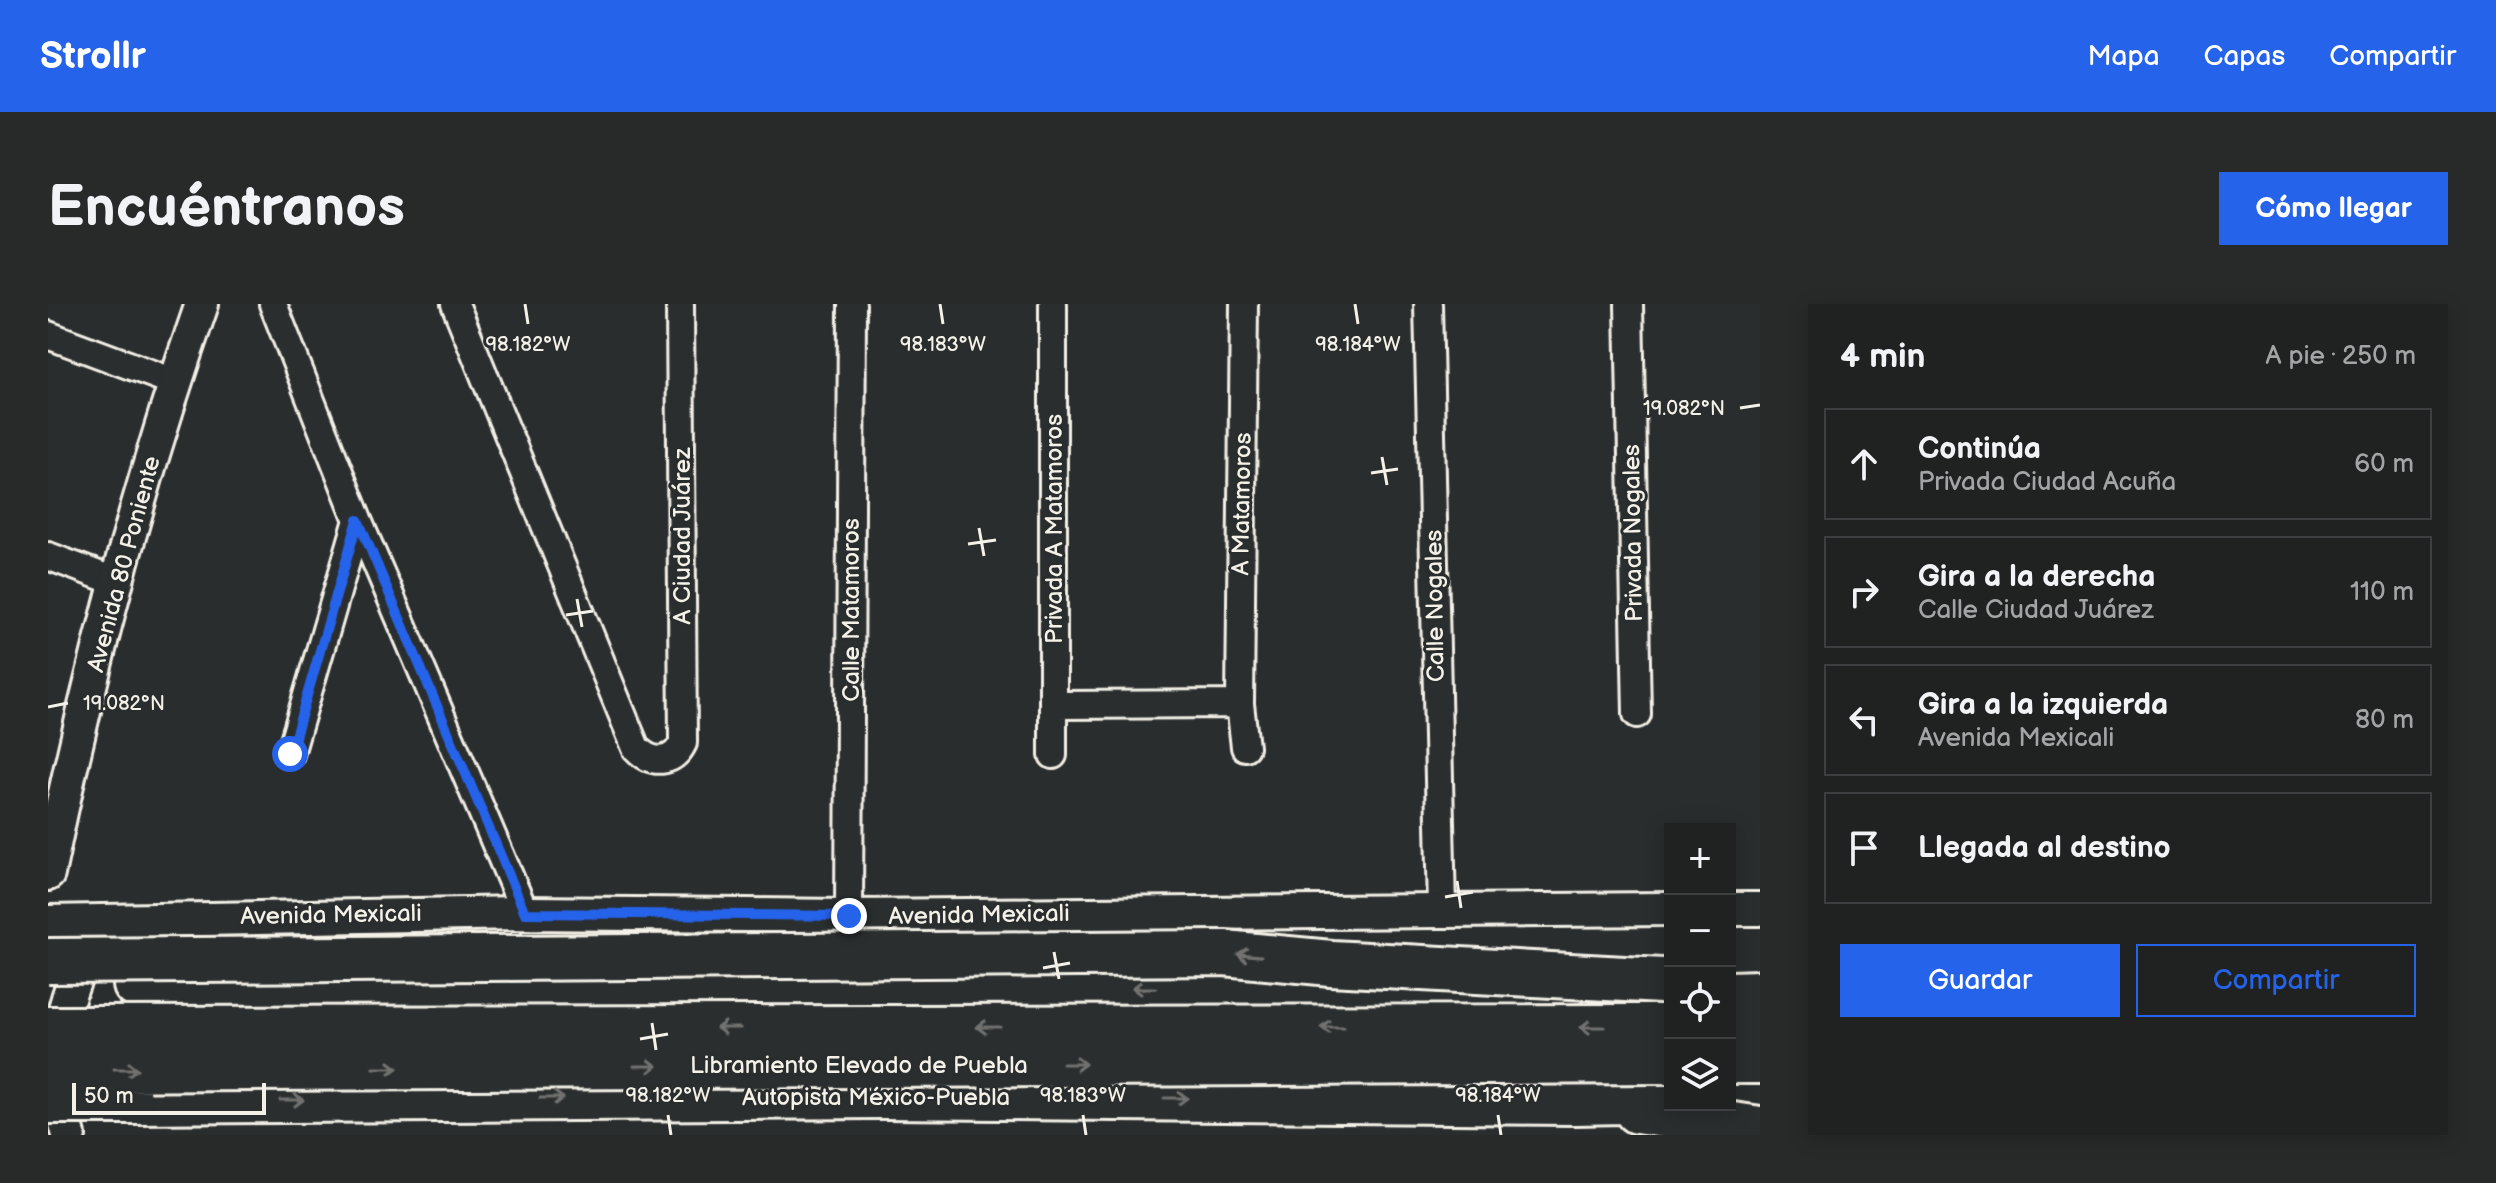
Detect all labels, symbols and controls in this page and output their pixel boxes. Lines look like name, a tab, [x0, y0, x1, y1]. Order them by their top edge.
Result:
text: Strollr	[40, 34, 146, 79]
text: Mapa	[2087, 40, 2160, 73]
text: Capas	[2204, 40, 2285, 73]
text: Compartir	[2329, 40, 2456, 73]
button: Cómo llegar	[2219, 172, 2448, 245]
text: Encuéntranos	[48, 175, 405, 242]
text: 98.182°W	[485, 333, 571, 357]
text: 98.183°W	[900, 333, 986, 357]
text: 98.184°W	[1315, 333, 1401, 357]
text: 4 min	[1840, 336, 1926, 377]
text: A pie · 250 m	[2266, 341, 2416, 372]
text: 19.082°N	[1643, 397, 1725, 421]
street label: Privada A Matamoros	[1040, 414, 1069, 644]
text: Continúa	[1918, 431, 2041, 467]
street label: A Matamoros	[1226, 432, 1258, 576]
icon: ahead	[1842, 442, 1886, 486]
street label: Privada Nogales	[1617, 444, 1649, 622]
street label: A Ciudad Juárez	[668, 447, 697, 624]
text: 60 m	[2354, 449, 2414, 480]
street label: Avenida 80 Poniente	[81, 453, 167, 675]
text: Privada Ciudad Acuña	[1918, 467, 2176, 498]
street label: Calle Matamoros	[837, 518, 866, 702]
street label: Calle Nogales	[1419, 529, 1451, 682]
text: Gira a la derecha	[1918, 559, 2155, 595]
icon: right	[1842, 570, 1886, 614]
text: 110 m	[2350, 577, 2414, 608]
text: Calle Ciudad Juárez	[1918, 595, 2154, 626]
text: Gira a la izquierda	[1918, 687, 2168, 723]
text: 19.082°N	[83, 692, 165, 716]
icon: left	[1842, 698, 1886, 742]
text: 80 m	[2355, 705, 2414, 736]
text: Avenida Mexicali	[1918, 723, 2114, 754]
route start	[272, 736, 308, 772]
map controls	[1664, 823, 1736, 1111]
button: +	[1664, 823, 1736, 895]
icon: arrive	[1842, 826, 1886, 870]
text: Llegada al destino	[1918, 830, 2171, 866]
button: −	[1664, 895, 1736, 967]
route end	[831, 898, 867, 934]
street label: Avenida Mexicali	[240, 899, 422, 931]
street label: Avenida Mexicali	[888, 899, 1070, 931]
button: Guardar	[1840, 944, 2120, 1017]
button: Compartir	[2136, 944, 2416, 1017]
one-way arrow	[1236, 947, 1263, 962]
button: locate	[1664, 967, 1736, 1039]
one-way arrow	[1131, 981, 1158, 996]
one-way arrow	[975, 1019, 1002, 1035]
one-way arrow	[1319, 1019, 1346, 1035]
one-way arrow	[1579, 1019, 1606, 1035]
one-way arrow	[715, 1020, 742, 1036]
button: layers	[1664, 1039, 1736, 1111]
street label: Libramiento Elevado de Puebla	[690, 1051, 1028, 1080]
one-way arrow	[1060, 1056, 1087, 1072]
one-way arrow	[632, 1058, 659, 1074]
one-way arrow	[372, 1060, 399, 1075]
one-way arrow	[112, 1061, 139, 1077]
scale bar	[72, 1079, 266, 1115]
text: 50 m	[84, 1083, 134, 1110]
street label: Autopista México-Puebla	[742, 1083, 1010, 1112]
text: 98.182°W	[625, 1084, 711, 1108]
text: 98.183°W	[1040, 1084, 1126, 1108]
text: 98.184°W	[1455, 1084, 1541, 1108]
one-way arrow	[538, 1090, 565, 1106]
one-way arrow	[1162, 1090, 1189, 1106]
one-way arrow	[278, 1092, 305, 1108]

